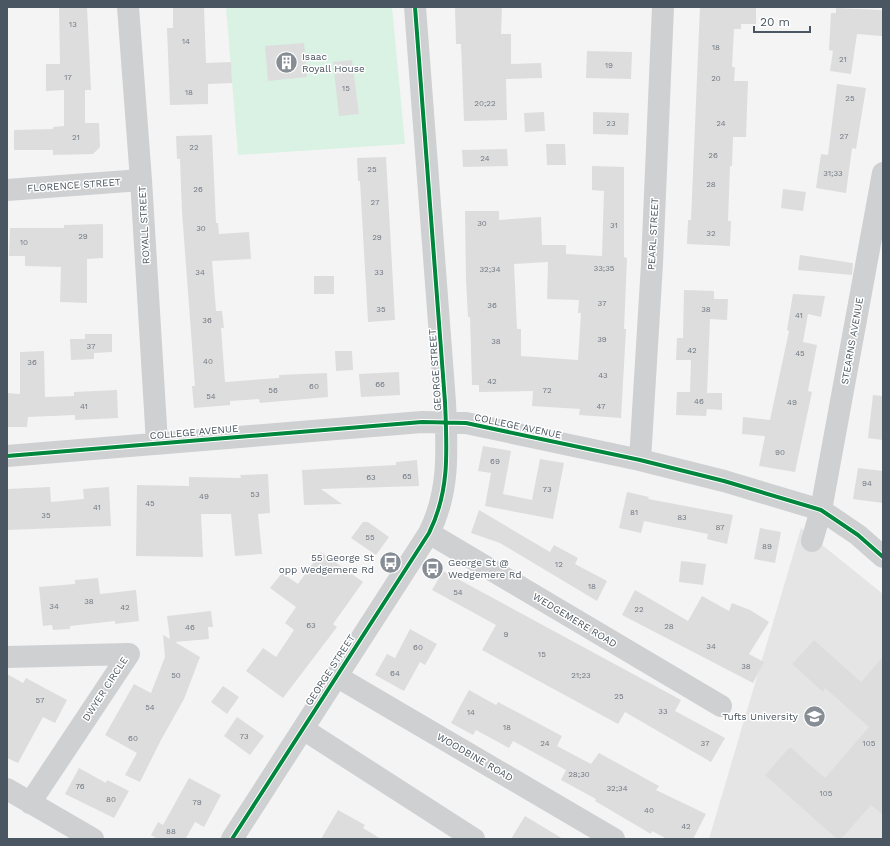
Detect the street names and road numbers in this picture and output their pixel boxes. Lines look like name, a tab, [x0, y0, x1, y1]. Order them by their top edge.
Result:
street label: FLORENCE STREET	[27, 176, 121, 194]
street label: ROYALL STREET	[136, 186, 152, 264]
street label: PEARL STREET	[646, 198, 660, 270]
street label: STEARNS AVENUE	[839, 297, 865, 385]
street label: GEORGE STREET	[427, 329, 443, 411]
street label: COLLEGE AVENUE	[473, 411, 563, 441]
street label: COLLEGE AVENUE	[149, 423, 239, 441]
street label: WEDGEMERE ROAD	[531, 591, 619, 649]
street label: GEORGE STREET	[303, 633, 357, 707]
street label: DWYER CIRCLE	[80, 655, 130, 723]
street label: WOODBINE ROAD	[435, 731, 515, 783]

